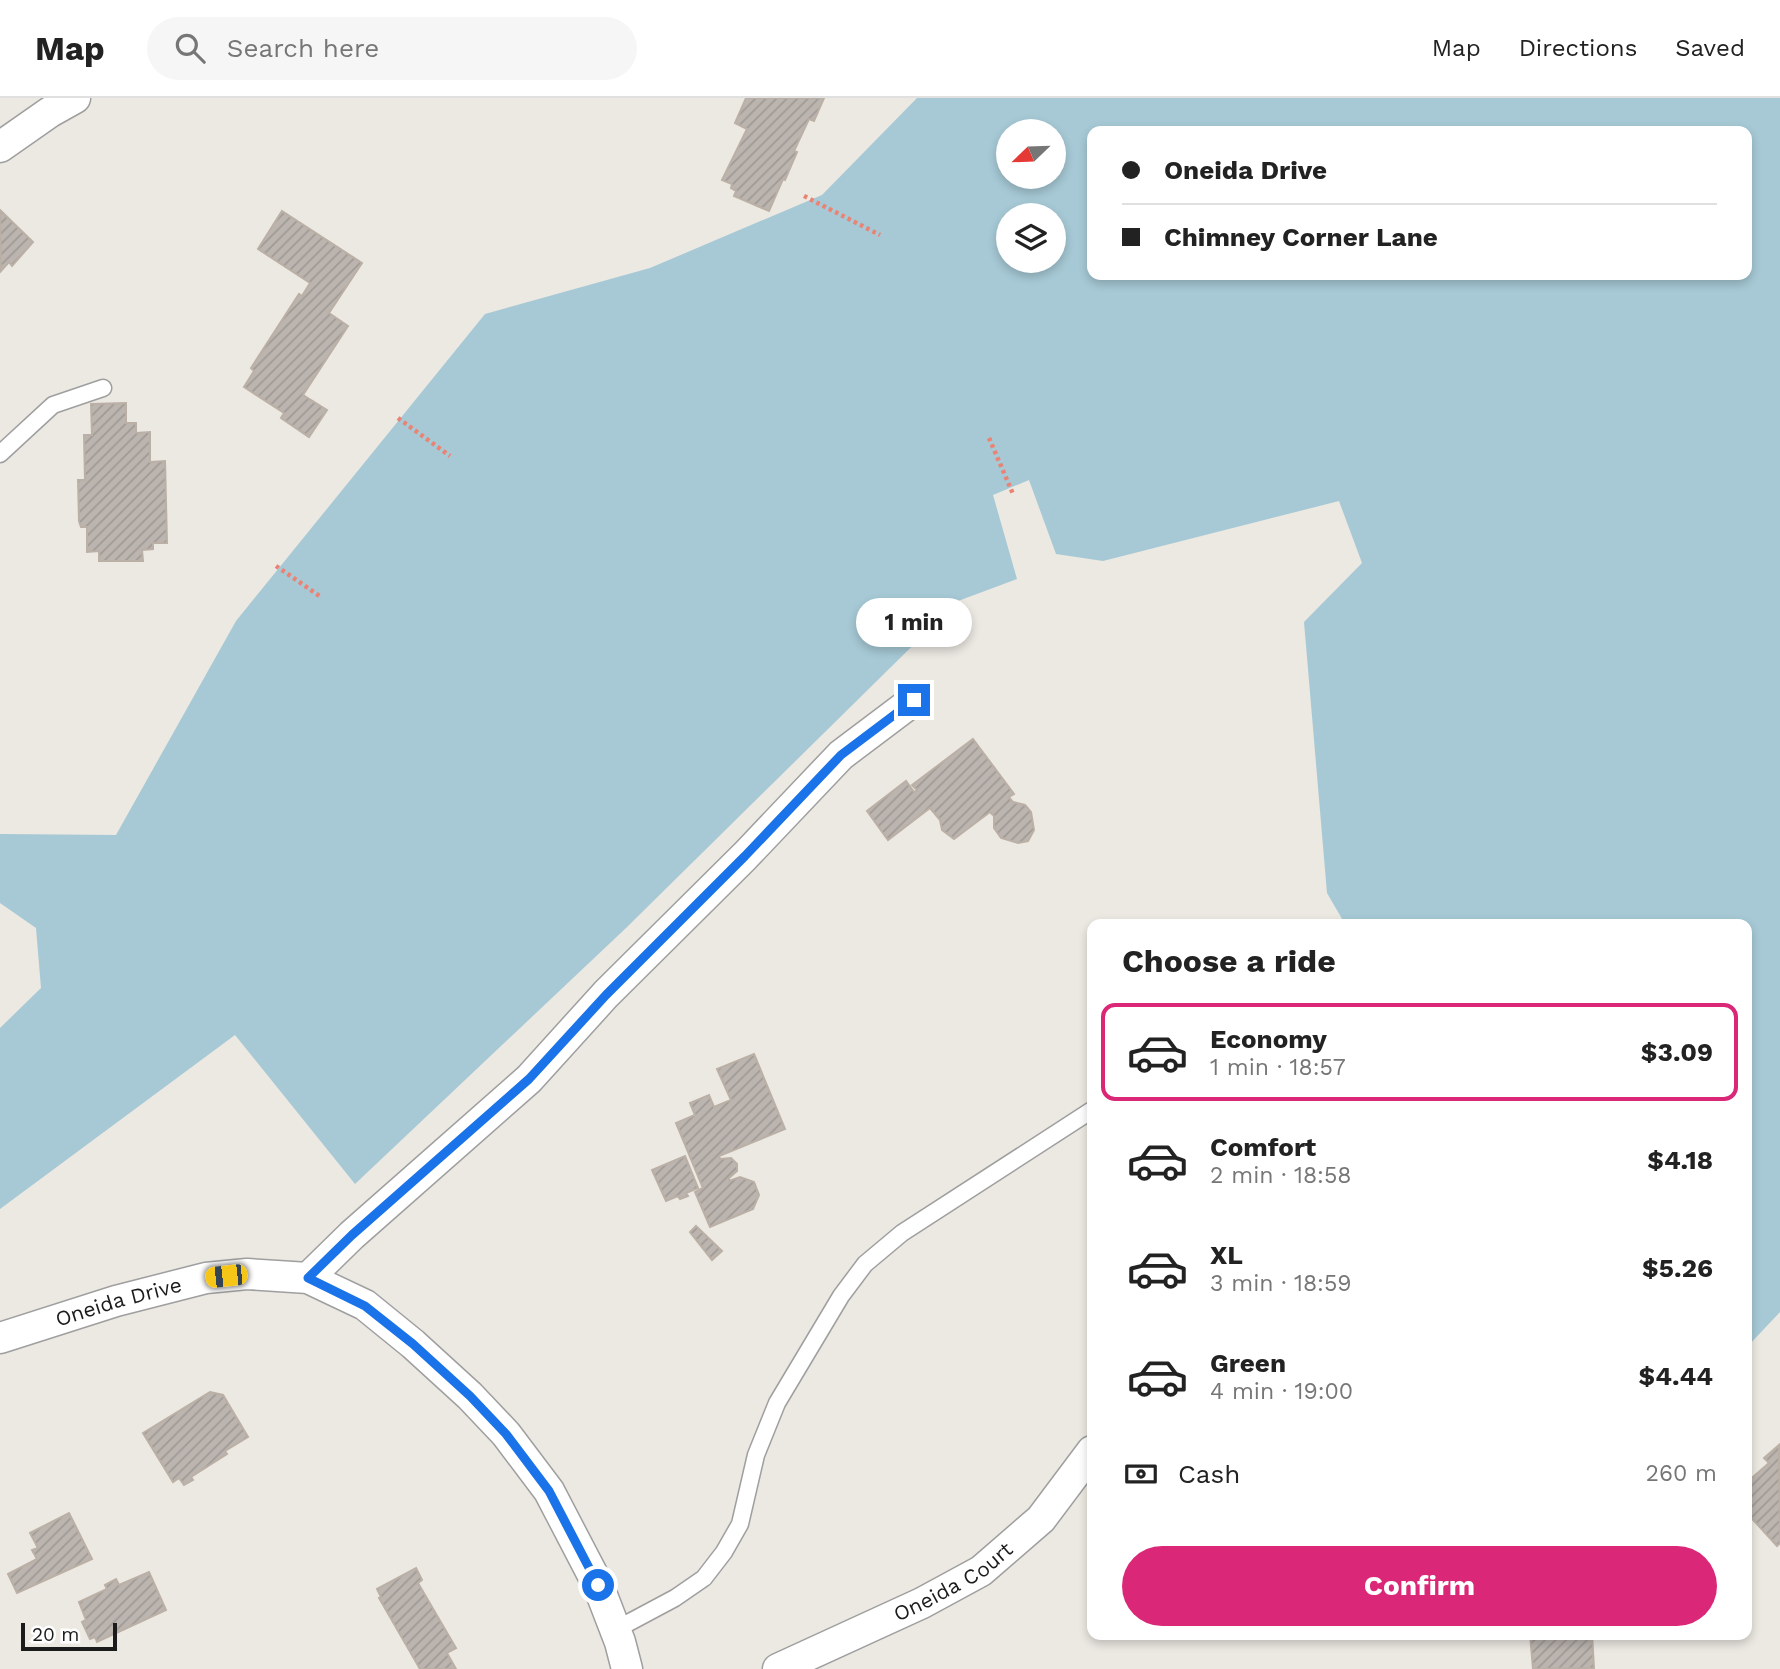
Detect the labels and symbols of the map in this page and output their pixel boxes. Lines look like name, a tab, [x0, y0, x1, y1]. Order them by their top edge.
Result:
north arrow	[996, 119, 1066, 189]
callout: 1 min	[856, 598, 972, 648]
route end	[898, 684, 930, 716]
car	[205, 1263, 248, 1289]
street label: Oneida Drive	[52, 1272, 184, 1332]
street label: Oneida Court	[889, 1536, 1018, 1626]
route start	[582, 1569, 614, 1601]
scale bar	[21, 1620, 117, 1652]

